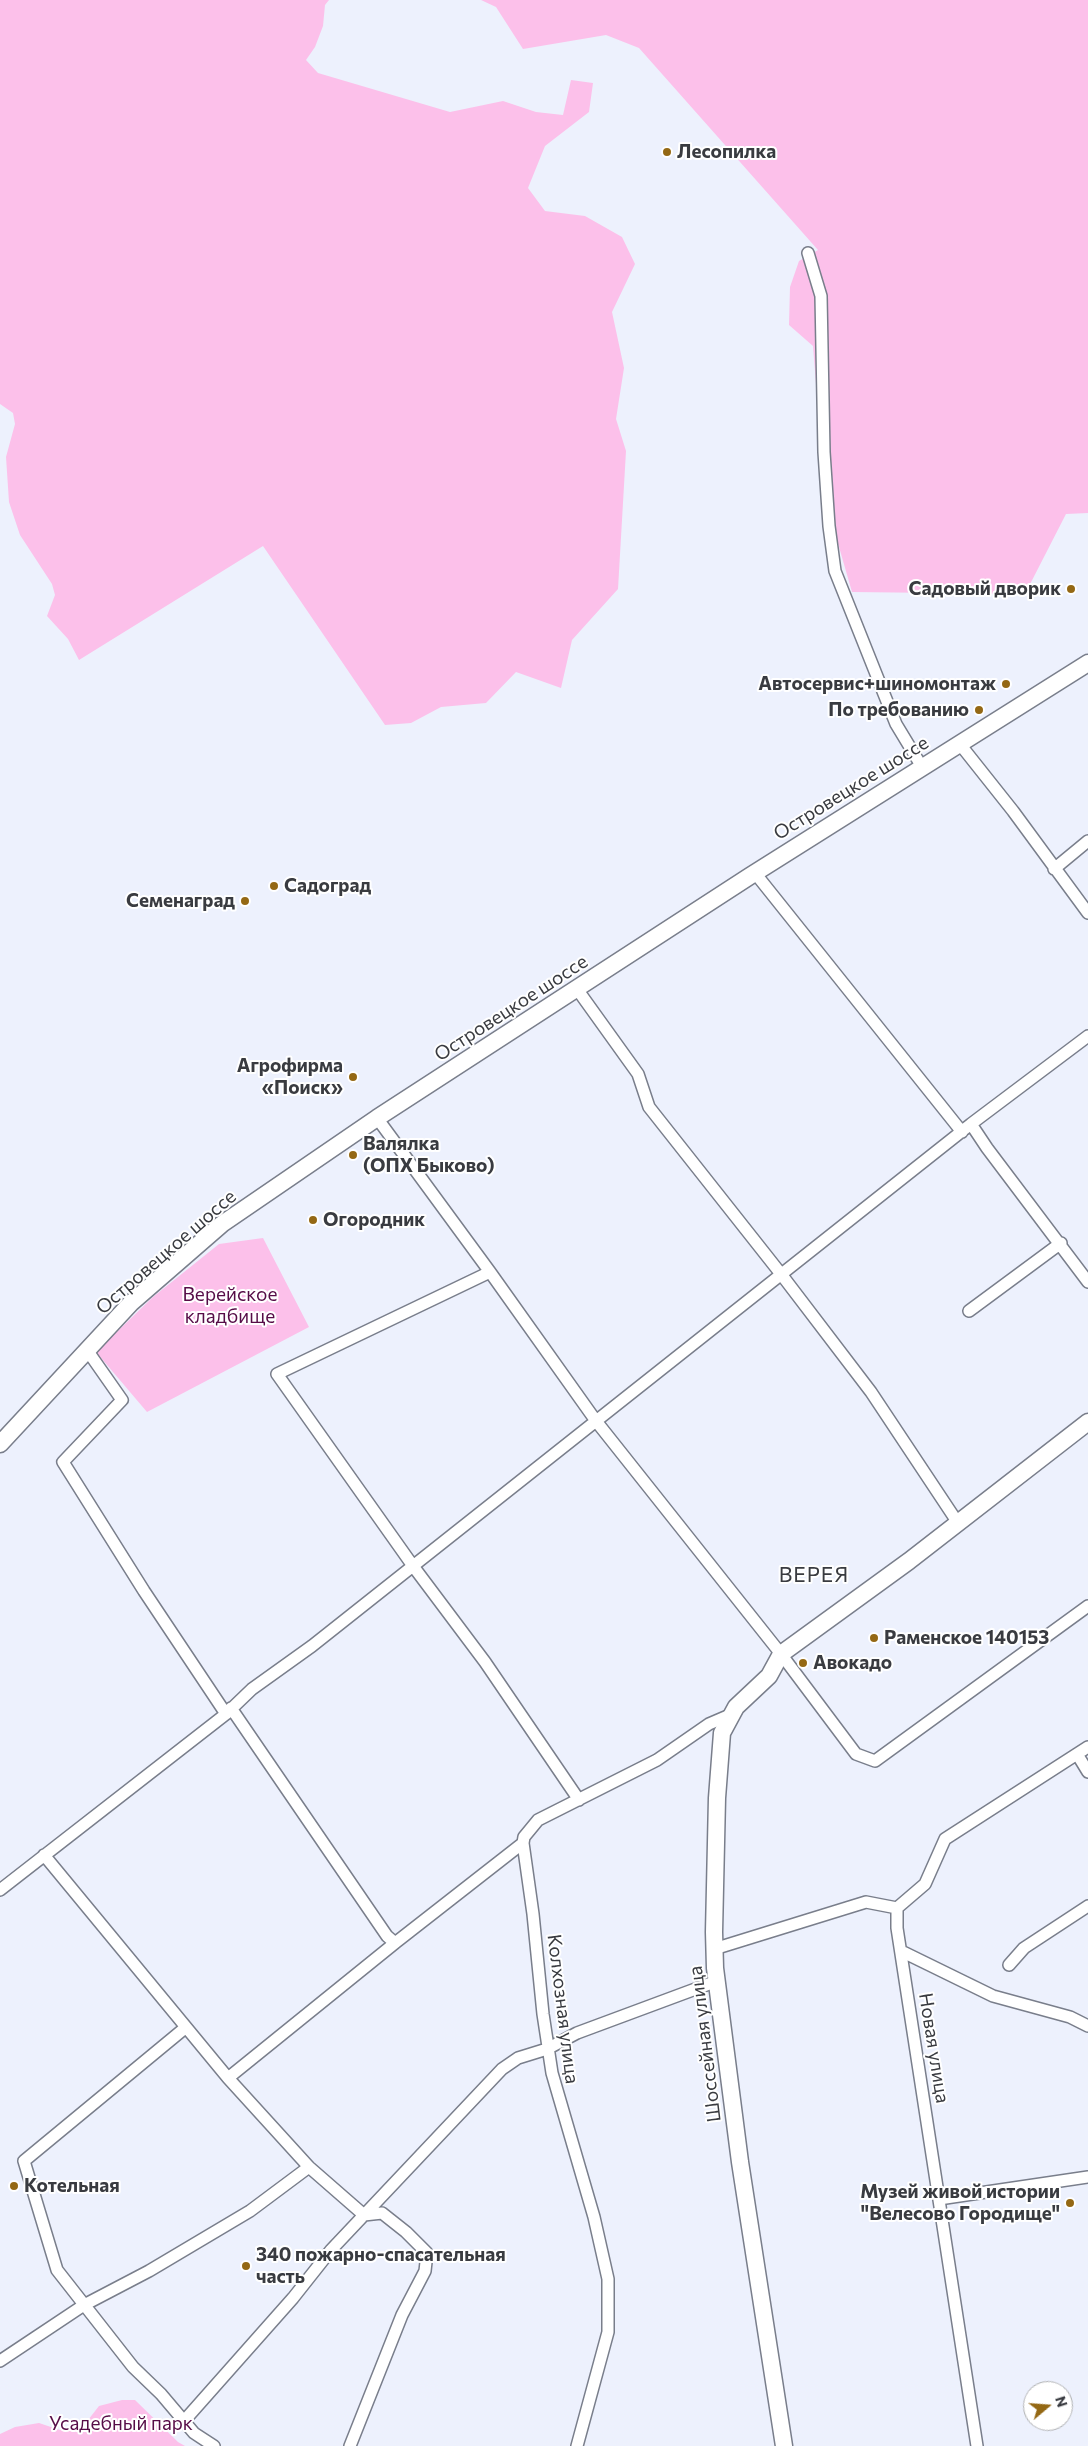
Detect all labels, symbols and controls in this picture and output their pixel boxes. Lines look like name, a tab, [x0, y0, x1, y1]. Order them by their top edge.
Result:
place label: Лесопилка	[677, 141, 776, 163]
marker: Лесопилка	[661, 146, 673, 158]
place label: Садовый дворик	[909, 578, 1061, 600]
marker: Садовый дворик	[1065, 583, 1077, 595]
place label: Автосервис+шиномонтаж	[758, 673, 996, 695]
marker: Автосервис+шиномонтаж	[1000, 678, 1012, 690]
place label: По требованию	[828, 699, 969, 721]
marker: По требованию	[973, 704, 985, 716]
street label: Островецкое шоссе	[769, 731, 933, 845]
place label: Садоград	[284, 875, 371, 897]
marker: Садоград	[268, 880, 280, 892]
place label: Семенаград	[126, 890, 235, 912]
marker: Семенаград	[239, 895, 251, 907]
street label: Островецкое шоссе	[430, 950, 592, 1066]
place label: Агрофирма «Поиск»	[237, 1055, 343, 1099]
marker: Агрофирма «Поиск»	[347, 1071, 359, 1083]
place label: Валялка (ОПХ Быково)	[363, 1133, 494, 1177]
marker: Валялка (ОПХ Быково)	[347, 1149, 359, 1161]
street label: Островецкое шоссе	[91, 1185, 241, 1319]
place label: Огородник	[323, 1209, 425, 1231]
marker: Огородник	[307, 1214, 319, 1226]
park label: Верейское кладбище	[183, 1284, 277, 1328]
district label: ВЕРЕЯ	[778, 1562, 850, 1588]
place label: Раменское 140153	[884, 1627, 1049, 1649]
marker: Раменское 140153	[868, 1632, 880, 1644]
place label: Авокадо	[813, 1652, 892, 1674]
marker: Авокадо	[797, 1657, 809, 1669]
street label: Колхозная улица	[542, 1933, 584, 2085]
street label: Шоссейная улица	[684, 1965, 726, 2123]
street label: Новая улица	[914, 1991, 954, 2105]
place label: Котельная	[24, 2175, 120, 2197]
marker: Котельная	[8, 2180, 20, 2192]
place label: Музей живой истории "Велесово Городище"	[860, 2181, 1060, 2225]
marker: Музей живой истории "Велесово Городище"	[1064, 2197, 1076, 2209]
place label: 340 пожарно-спасательная часть	[256, 2244, 506, 2288]
marker: 340 пожарно-спасательная часть	[240, 2260, 252, 2272]
north arrow	[1023, 2381, 1073, 2431]
text: N	[1052, 2394, 1071, 2409]
park label: Усадебный парк	[49, 2413, 193, 2435]

